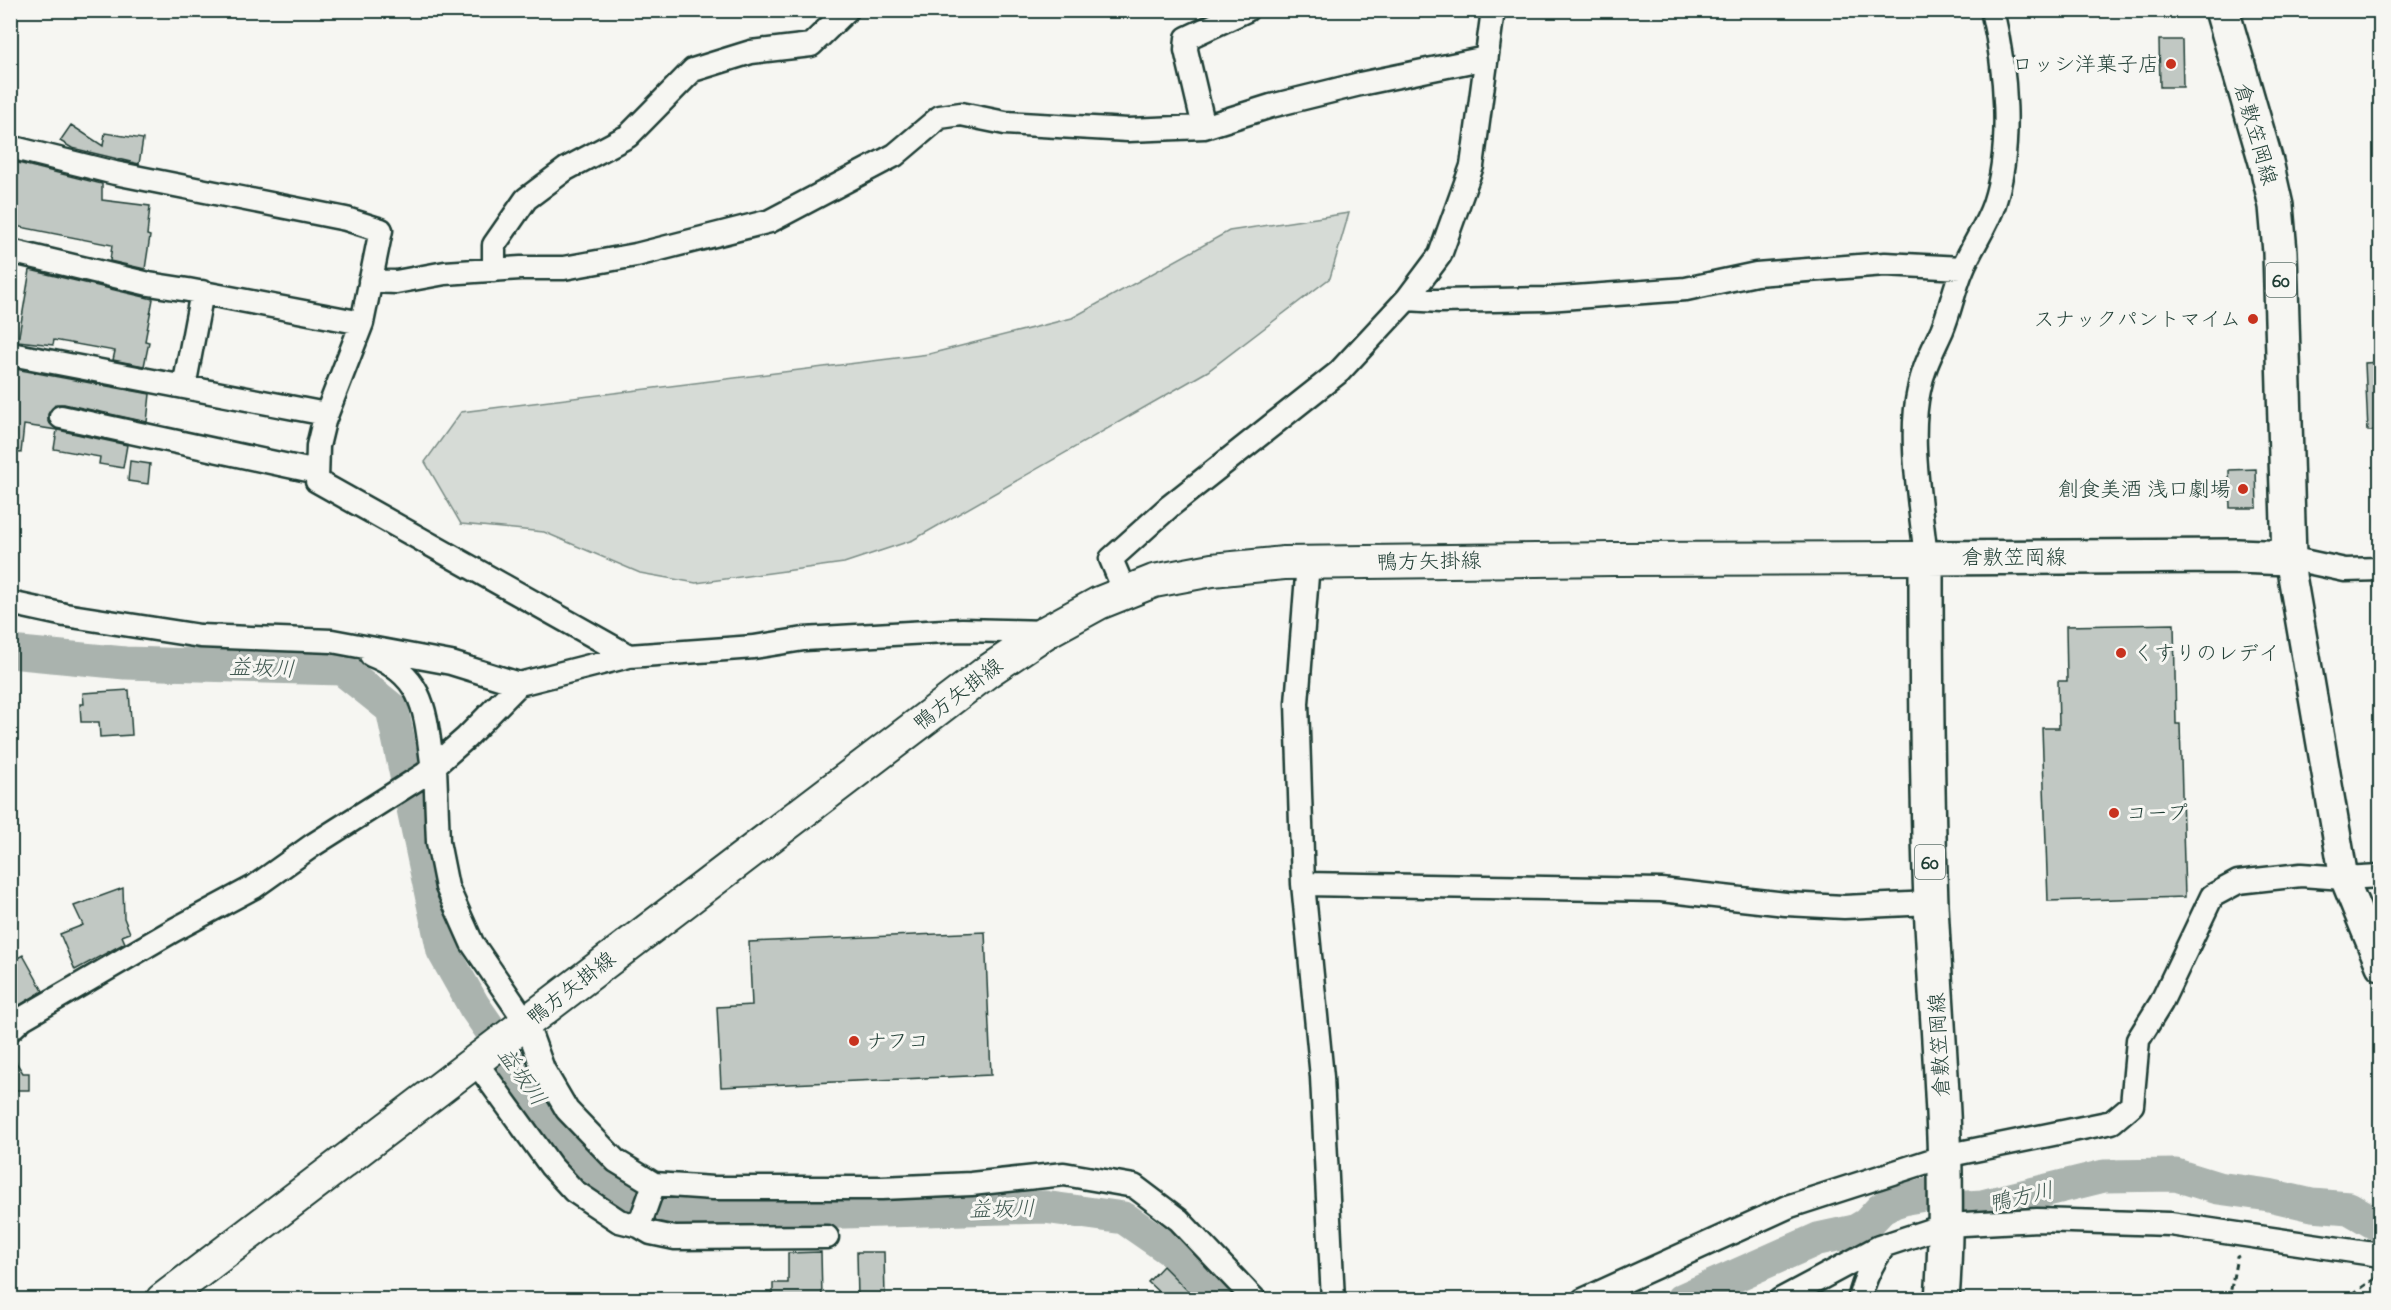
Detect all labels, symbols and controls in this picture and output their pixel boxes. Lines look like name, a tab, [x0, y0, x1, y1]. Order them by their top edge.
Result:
place label: ロッシ洋菓子店	[2012, 51, 2159, 81]
marker: ロッシ洋菓子店	[2164, 57, 2178, 71]
street label: 倉敷笠岡線	[2225, 80, 2283, 189]
road number: 60	[2266, 263, 2296, 297]
place label: スナックパントマイム	[2034, 306, 2241, 336]
marker: スナックパントマイム	[2246, 312, 2260, 326]
place label: 創食美酒 浅口劇場	[2058, 476, 2231, 506]
marker: 創食美酒 浅口劇場	[2236, 482, 2250, 496]
street label: 倉敷笠岡線	[1962, 544, 2067, 574]
street label: 鴨方矢掛線	[1376, 547, 1482, 579]
place label: くすりのレデイ	[2133, 640, 2279, 670]
marker: くすりのレデイ	[2114, 646, 2128, 660]
street label: 鴨方矢掛線	[908, 652, 1010, 739]
water label: 益坂川	[228, 653, 295, 687]
place label: コープ	[2126, 800, 2188, 830]
marker: コープ	[2107, 806, 2121, 820]
road number: 60	[1915, 845, 1945, 879]
street label: 鴨方矢掛線	[522, 945, 623, 1034]
street label: 倉敷笠岡線	[1923, 992, 1959, 1098]
place label: ナフコ	[866, 1028, 929, 1058]
marker: ナフコ	[847, 1034, 861, 1048]
water label: 益坂川	[489, 1042, 553, 1114]
water label: 鴨方川	[1986, 1176, 2057, 1222]
water label: 益坂川	[969, 1194, 1035, 1228]

